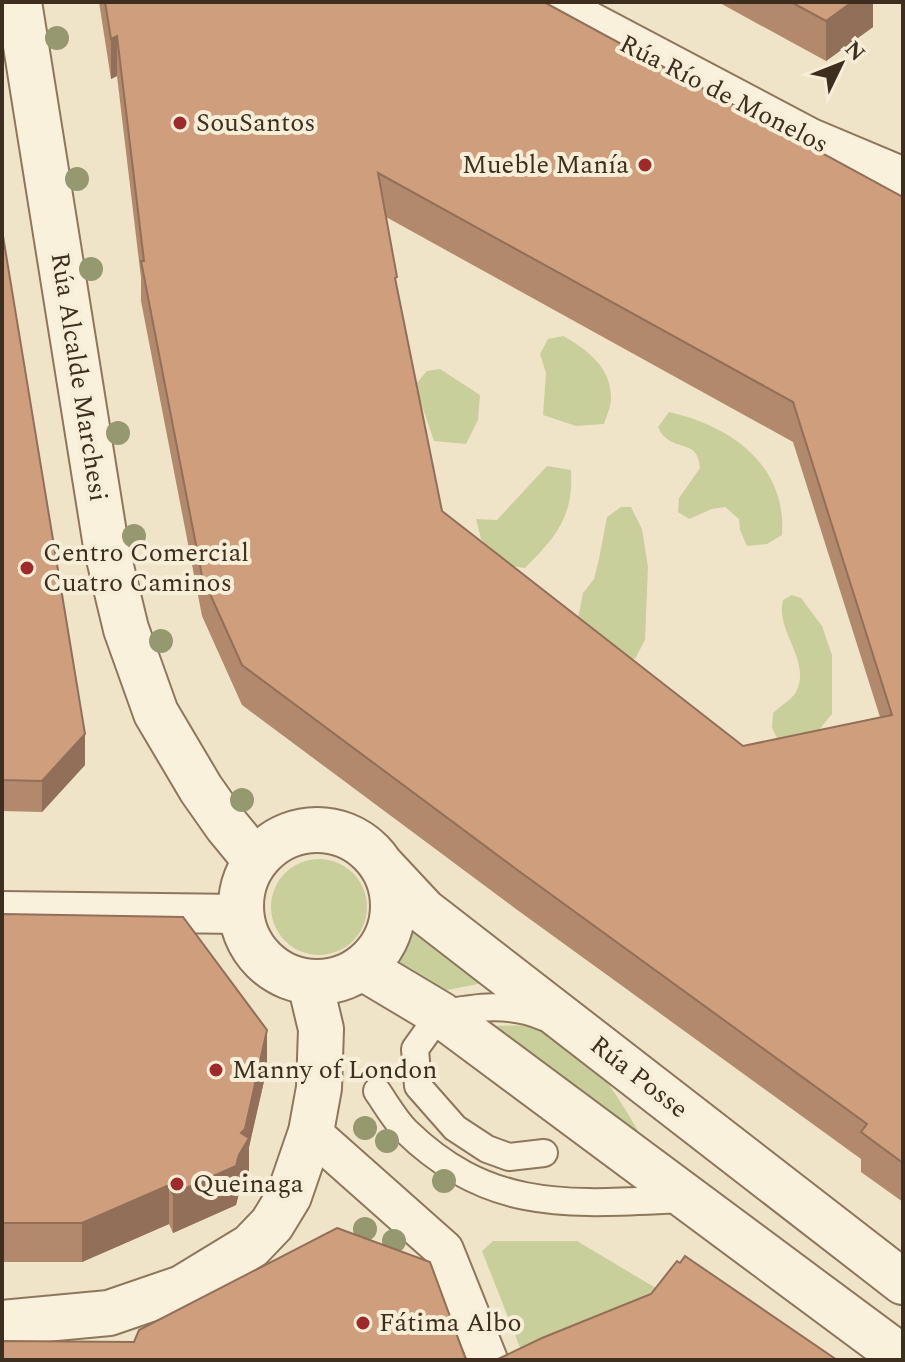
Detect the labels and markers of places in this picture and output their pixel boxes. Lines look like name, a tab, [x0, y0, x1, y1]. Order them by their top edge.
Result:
place label: SouSantos	[196, 103, 316, 143]
marker: SouSantos	[171, 114, 189, 132]
place label: Mueble Manía	[462, 145, 629, 185]
marker: Mueble Manía	[636, 156, 654, 174]
place label: Centro Comercial Cuatro Caminos	[43, 533, 249, 603]
marker: Centro Comercial Cuatro Caminos	[18, 559, 36, 577]
place label: Manny of London	[232, 1050, 437, 1090]
marker: Manny of London	[207, 1061, 225, 1079]
place label: Queinaga	[193, 1164, 304, 1204]
marker: Queinaga	[168, 1175, 186, 1193]
place label: Fátima Albo	[379, 1303, 522, 1343]
marker: Fátima Albo	[354, 1314, 372, 1332]

